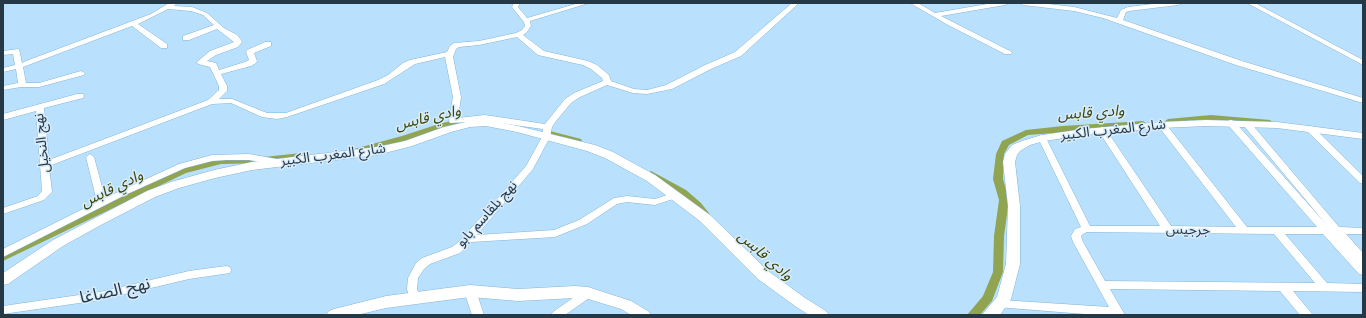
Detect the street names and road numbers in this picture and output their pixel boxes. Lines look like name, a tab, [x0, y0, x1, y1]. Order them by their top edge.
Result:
street label: نهج النخيل	[31, 112, 53, 174]
street label: شارع المغرب الكبير	[1059, 116, 1167, 144]
street label: شارع المغرب الكبير	[279, 140, 387, 170]
street label: نهج بلقاسم بابو	[453, 177, 521, 251]
street label: جرجيس	[1166, 221, 1210, 239]
street label: نهج الصاغا	[78, 274, 152, 308]

